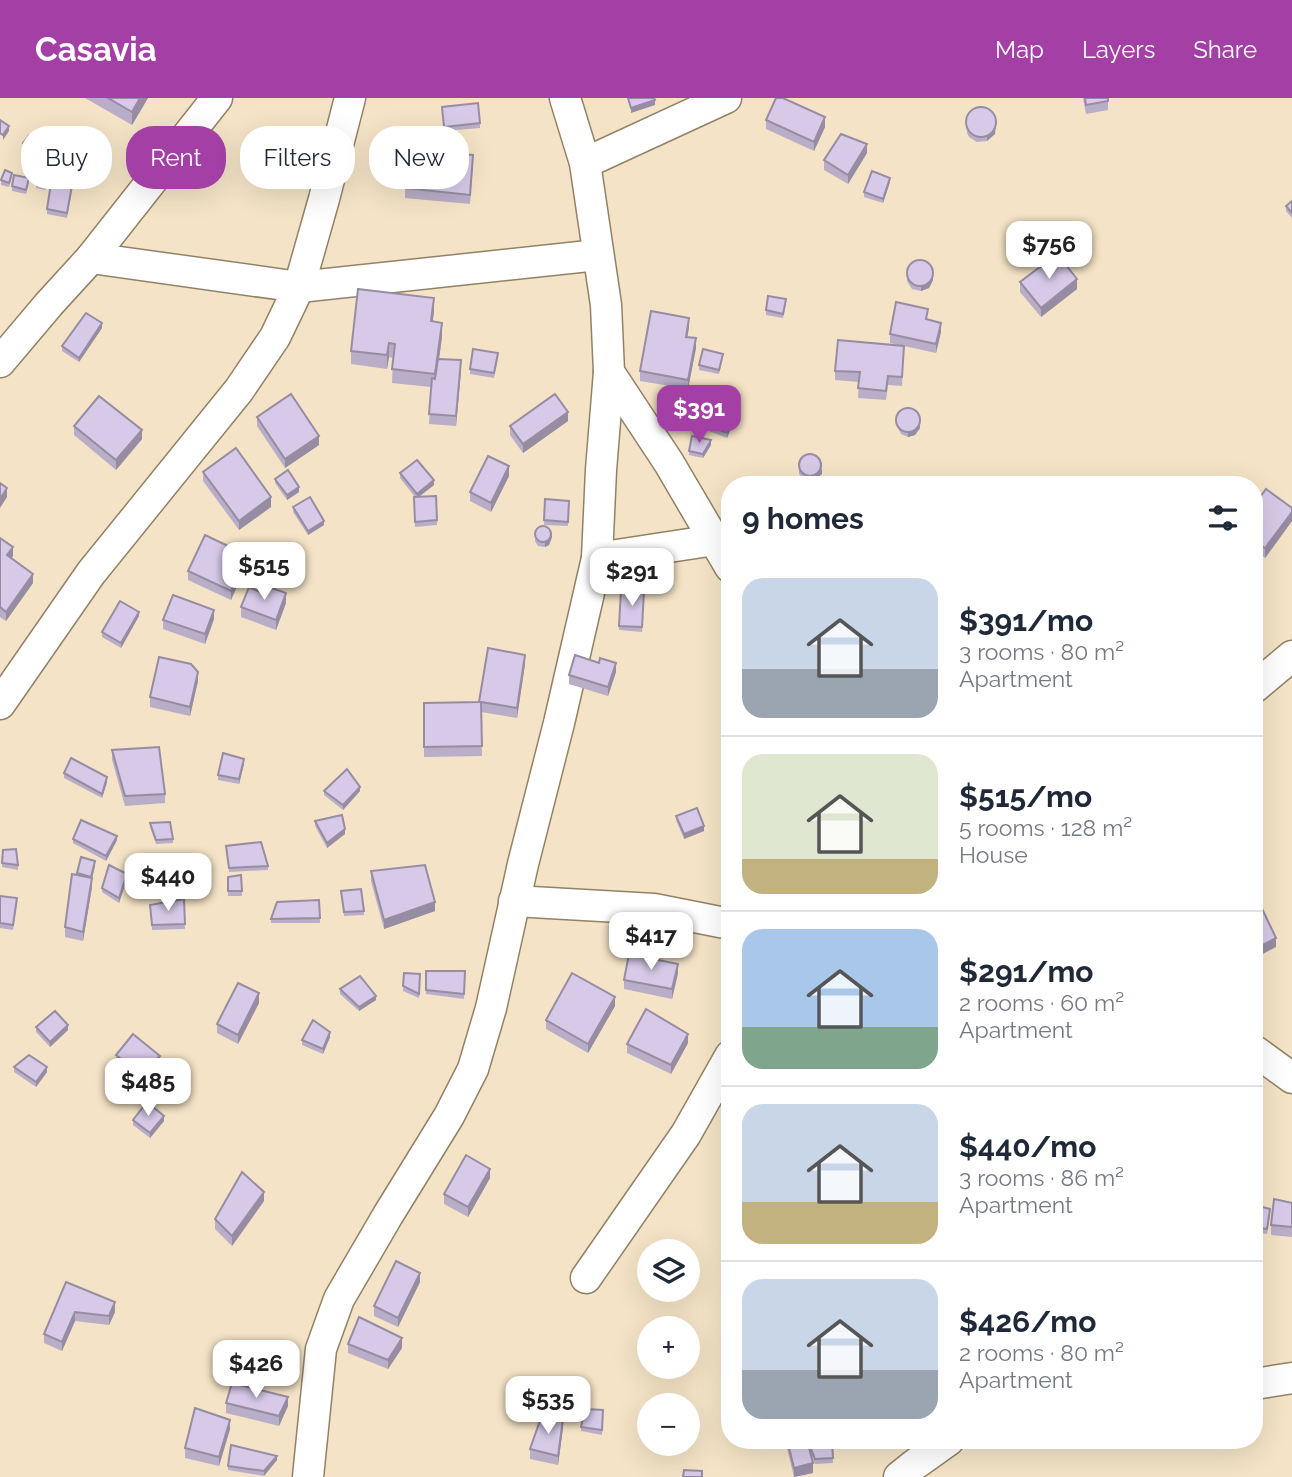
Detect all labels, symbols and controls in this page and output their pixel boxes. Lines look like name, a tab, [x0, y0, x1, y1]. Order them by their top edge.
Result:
text: Casavia	[35, 30, 157, 69]
text: Map	[995, 35, 1044, 64]
text: Layers	[1082, 35, 1155, 64]
text: Share	[1193, 35, 1257, 64]
chip: Buy	[21, 126, 112, 189]
chip: Rent	[126, 126, 226, 189]
chip: Filters	[240, 126, 355, 189]
chip: New	[369, 126, 469, 189]
pin: $756	[1008, 222, 1090, 281]
text: $756	[1022, 230, 1076, 257]
pin: $391	[658, 386, 740, 445]
text: $391	[673, 394, 725, 421]
icon: filters	[1204, 499, 1242, 537]
text: 9 homes	[742, 501, 864, 536]
pin: $515	[223, 542, 305, 602]
pin: $291	[591, 548, 673, 608]
text: $515	[238, 551, 290, 578]
text: $291	[606, 557, 658, 584]
text: $391/mo	[959, 603, 1093, 638]
icon: home	[798, 606, 882, 690]
text: 3 rooms · 80 m²	[959, 638, 1124, 665]
text: Apartment	[959, 665, 1073, 692]
text: $515/mo	[959, 779, 1092, 814]
icon: home	[798, 782, 882, 866]
text: 5 rooms · 128 m²	[959, 814, 1132, 841]
text: House	[959, 841, 1028, 868]
pin: $440	[127, 854, 209, 913]
text: $440	[141, 862, 195, 889]
pin: $417	[610, 912, 692, 972]
text: $417	[625, 921, 677, 948]
text: $291/mo	[959, 954, 1094, 989]
icon: home	[798, 957, 882, 1041]
text: 2 rooms · 60 m²	[959, 989, 1124, 1016]
text: Apartment	[959, 1016, 1073, 1043]
pin: $485	[107, 1058, 189, 1118]
text: $485	[121, 1067, 175, 1094]
text: $440/mo	[959, 1129, 1096, 1164]
icon: home	[798, 1132, 882, 1216]
text: 3 rooms · 86 m²	[959, 1164, 1124, 1191]
text: Apartment	[959, 1191, 1073, 1218]
map controls	[637, 1239, 700, 1456]
button: layers	[637, 1239, 700, 1302]
text: $426/mo	[959, 1304, 1096, 1339]
icon: home	[798, 1307, 882, 1391]
button: +	[637, 1316, 700, 1379]
text: 2 rooms · 80 m²	[959, 1339, 1124, 1366]
pin: $426	[215, 1340, 297, 1400]
text: $426	[229, 1349, 283, 1376]
text: Apartment	[959, 1366, 1073, 1393]
pin: $535	[507, 1376, 589, 1436]
text: $535	[522, 1385, 574, 1412]
button: −	[637, 1393, 700, 1456]

